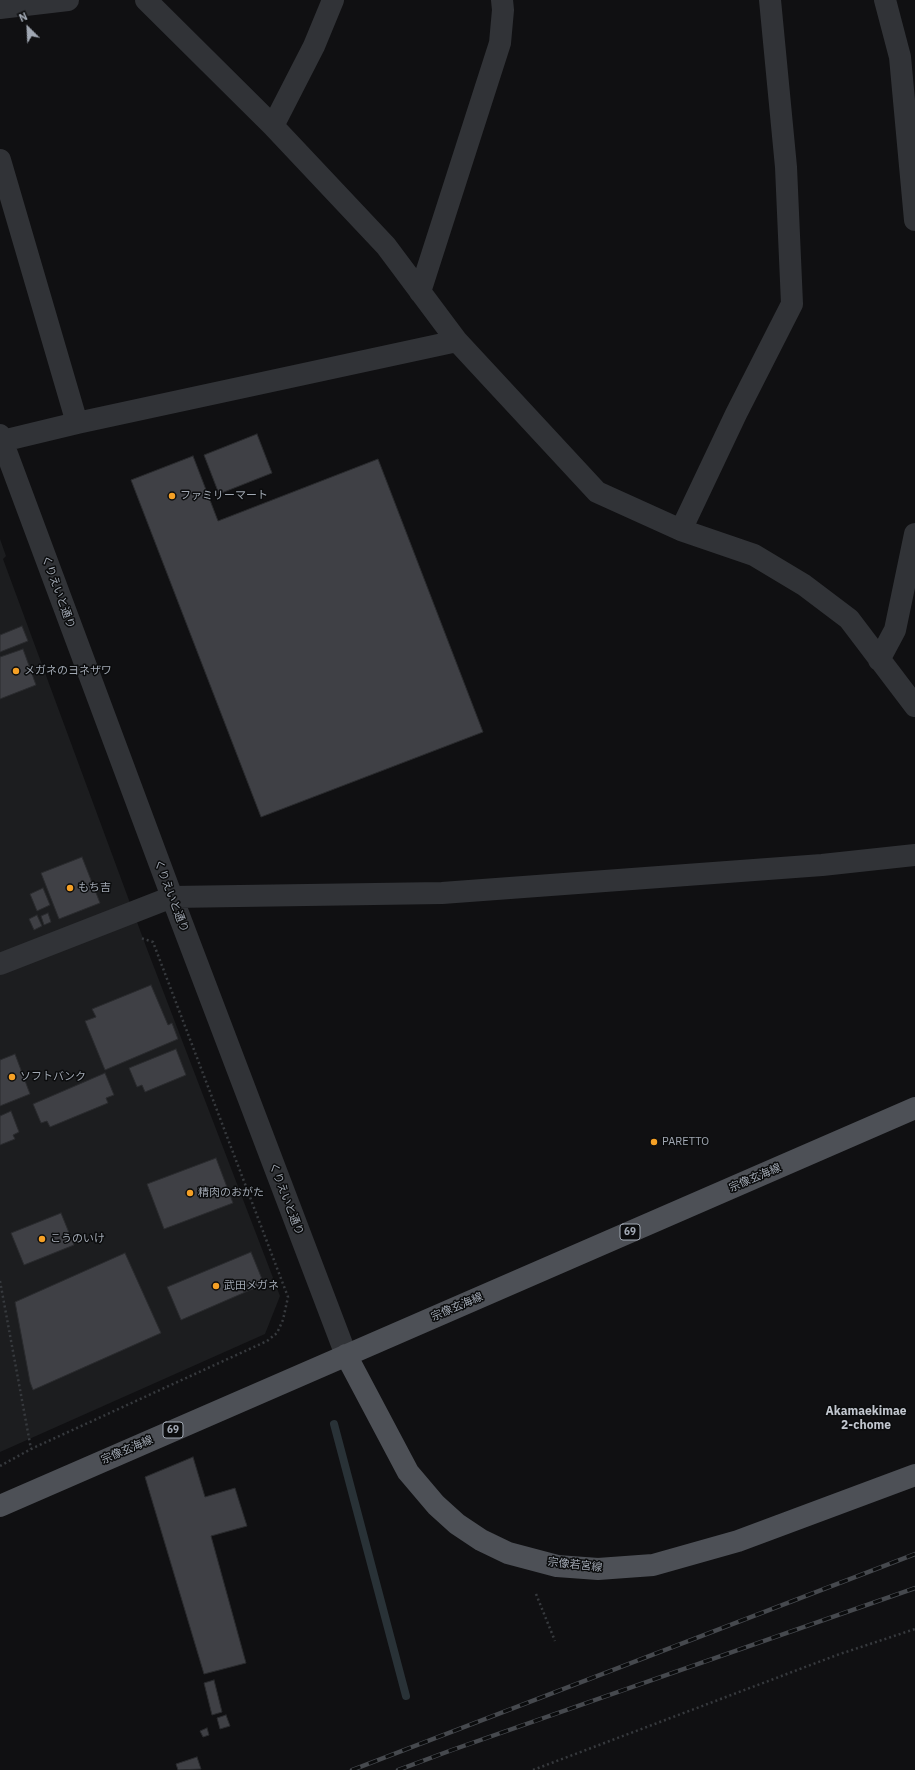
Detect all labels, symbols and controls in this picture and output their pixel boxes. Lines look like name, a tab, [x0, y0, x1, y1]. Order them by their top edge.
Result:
north arrow	[8, 8, 48, 48]
text: N	[17, 9, 30, 25]
place label: ファミリーマート	[180, 489, 268, 503]
marker: ファミリーマート	[167, 491, 177, 501]
street label: くりえいと通り	[39, 554, 77, 630]
place label: メガネのヨネザワ	[24, 664, 112, 678]
marker: メガネのヨネザワ	[11, 666, 21, 676]
street label: くりえいと通り	[151, 858, 191, 934]
place label: もち吉	[78, 881, 111, 895]
marker: もち吉	[65, 883, 75, 893]
place label: ソフトバンク	[20, 1070, 86, 1084]
marker: ソフトバンク	[7, 1072, 17, 1082]
place label: PARETTO	[662, 1135, 709, 1149]
marker: PARETTO	[649, 1137, 659, 1147]
street label: くりえいと通り	[266, 1161, 306, 1237]
street label: 宗像玄海線	[727, 1161, 783, 1195]
place label: 精肉のおがた	[198, 1186, 264, 1200]
marker: 精肉のおがた	[185, 1188, 195, 1198]
road number: 69	[620, 1224, 640, 1240]
place label: こうのいけ	[50, 1232, 105, 1246]
marker: こうのいけ	[37, 1234, 47, 1244]
place label: 武田メガネ	[224, 1279, 279, 1293]
marker: 武田メガネ	[211, 1281, 221, 1291]
street label: 宗像玄海線	[429, 1290, 485, 1324]
district label: Akamaekimae 2-chome	[826, 1405, 906, 1433]
road number: 69	[163, 1422, 183, 1438]
street label: 宗像玄海線	[99, 1433, 155, 1467]
street label: 宗像若宮線	[547, 1556, 603, 1574]

